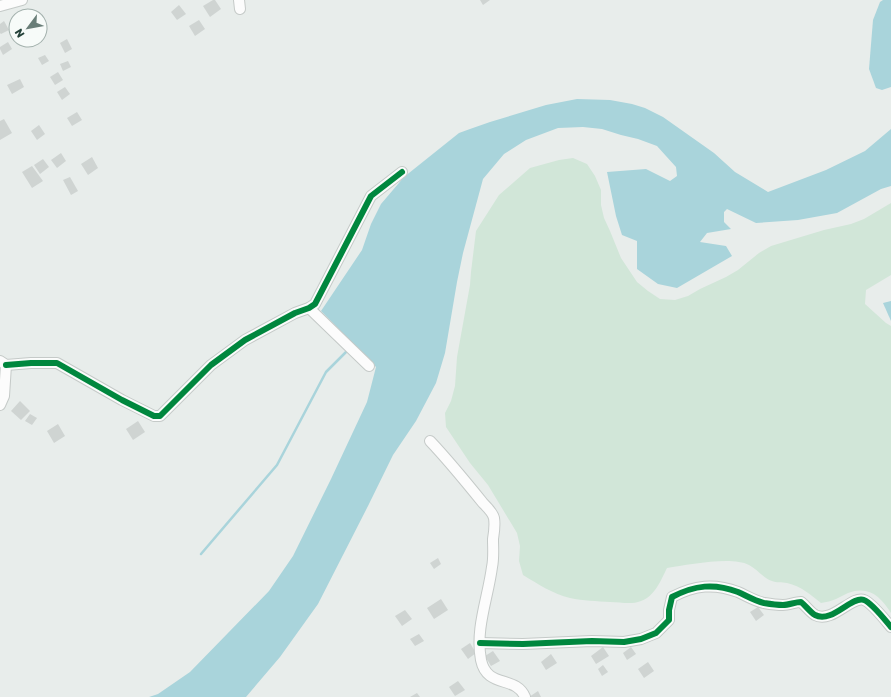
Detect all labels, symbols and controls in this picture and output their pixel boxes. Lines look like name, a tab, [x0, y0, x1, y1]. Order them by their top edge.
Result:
north arrow	[8, 8, 48, 48]
text: N	[12, 26, 28, 40]

